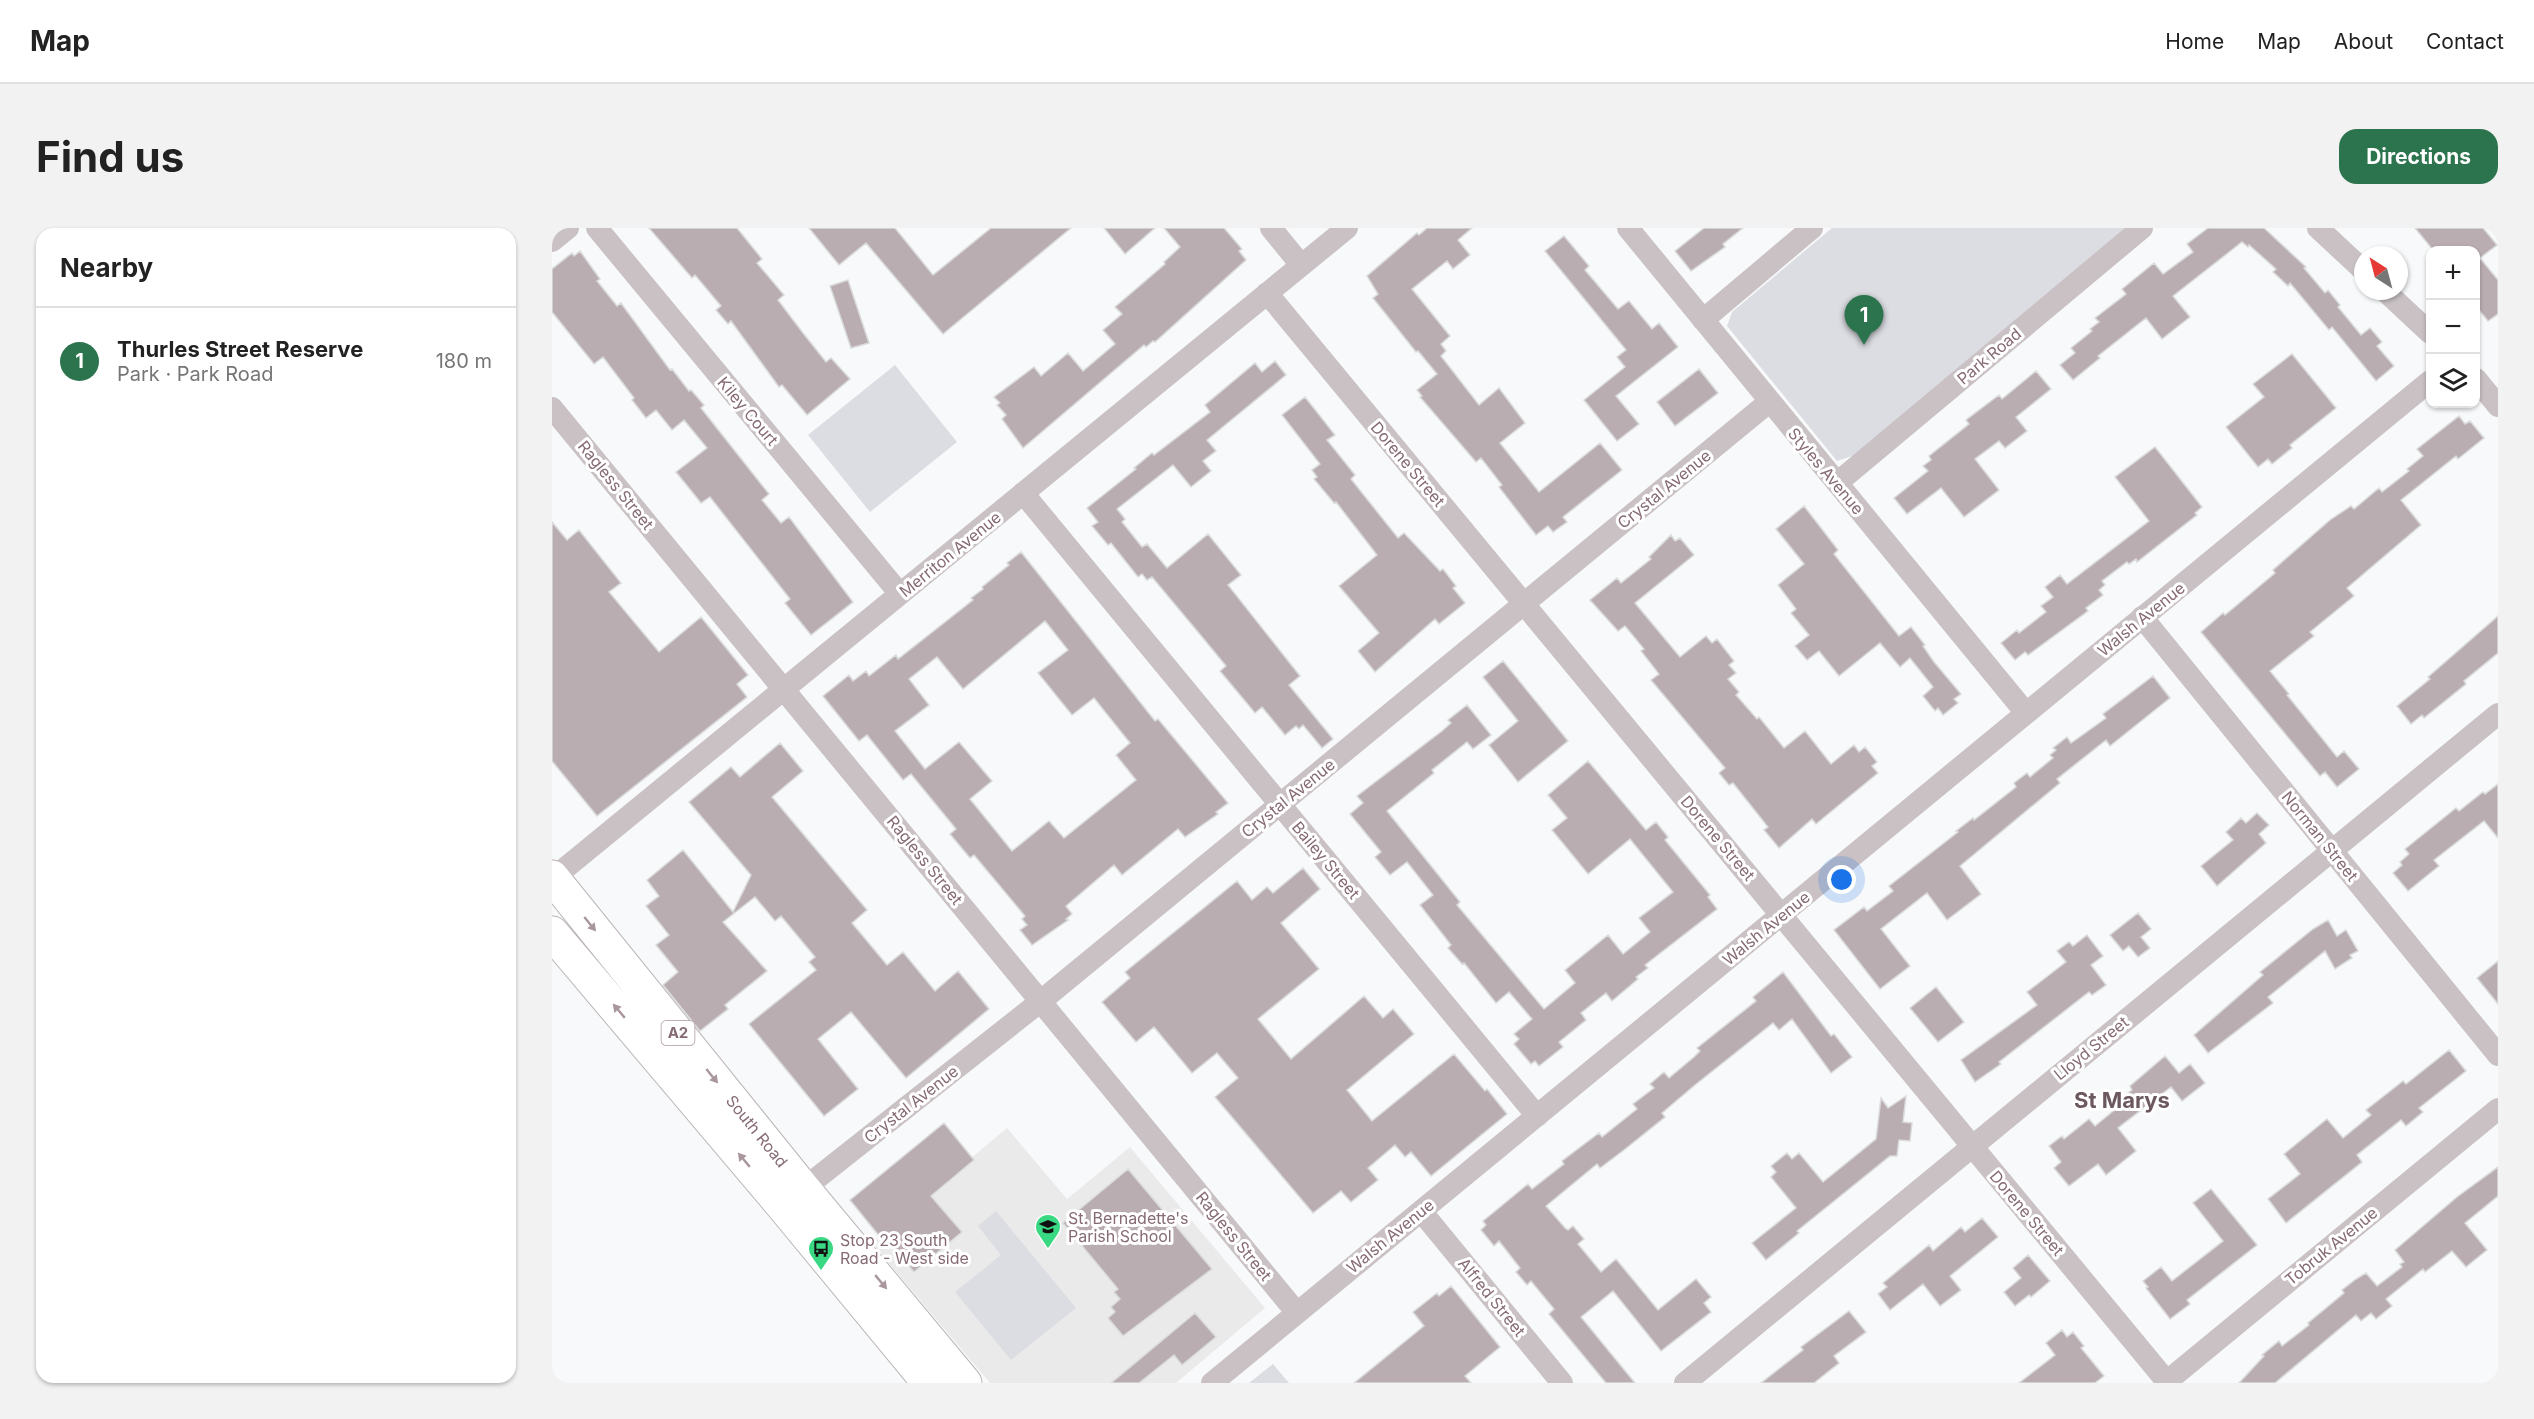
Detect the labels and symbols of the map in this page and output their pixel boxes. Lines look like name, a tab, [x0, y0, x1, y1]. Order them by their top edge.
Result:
north arrow	[2354, 246, 2408, 300]
pin: 1	[1844, 296, 1884, 345]
street label: Park Road	[1953, 323, 2025, 389]
street label: Kiley Court	[713, 373, 783, 449]
street label: Dorene Street	[1367, 417, 1449, 511]
street label: Styles Avenue	[1784, 423, 1868, 519]
street label: Ragless Street	[574, 436, 658, 534]
street label: Crystal Avenue	[1613, 445, 1715, 533]
street label: Merriton Avenue	[895, 507, 1005, 601]
street label: Walsh Avenue	[2093, 578, 2189, 660]
street label: Crystal Avenue	[1237, 754, 1339, 842]
street label: Norman Street	[2278, 787, 2362, 885]
street label: Dorene Street	[1677, 791, 1759, 885]
street label: Ragless Street	[883, 811, 967, 909]
street label: Bailey Street	[1288, 817, 1364, 903]
your location	[1827, 865, 1856, 894]
street label: Walsh Avenue	[1718, 887, 1814, 969]
one-way arrow	[583, 916, 596, 932]
one-way arrow	[612, 1003, 625, 1019]
street label: Lloyd Street	[2050, 1012, 2132, 1084]
road number: A2	[662, 1021, 694, 1045]
street label: Crystal Avenue	[860, 1061, 962, 1147]
one-way arrow	[706, 1068, 718, 1083]
district label: St Marys	[2074, 1087, 2170, 1113]
street label: South Road	[722, 1091, 792, 1171]
one-way arrow	[738, 1152, 751, 1168]
street label: Dorene Street	[1986, 1166, 2068, 1260]
street label: Ragless Street	[1192, 1187, 1276, 1285]
street label: Walsh Avenue	[1342, 1195, 1438, 1277]
street label: Tobruk Avenue	[2281, 1203, 2381, 1289]
place label: St. Bernadette's Parish School	[1068, 1208, 1189, 1246]
school or university icon: St. Bernadette's Parish School	[1033, 1212, 1063, 1250]
place label: Stop 23 South Road - West side	[840, 1230, 969, 1268]
bus stop icon: Stop 23 South Road - West side	[806, 1234, 836, 1272]
street label: Alfred Street	[1454, 1254, 1530, 1340]
one-way arrow	[874, 1274, 887, 1289]

